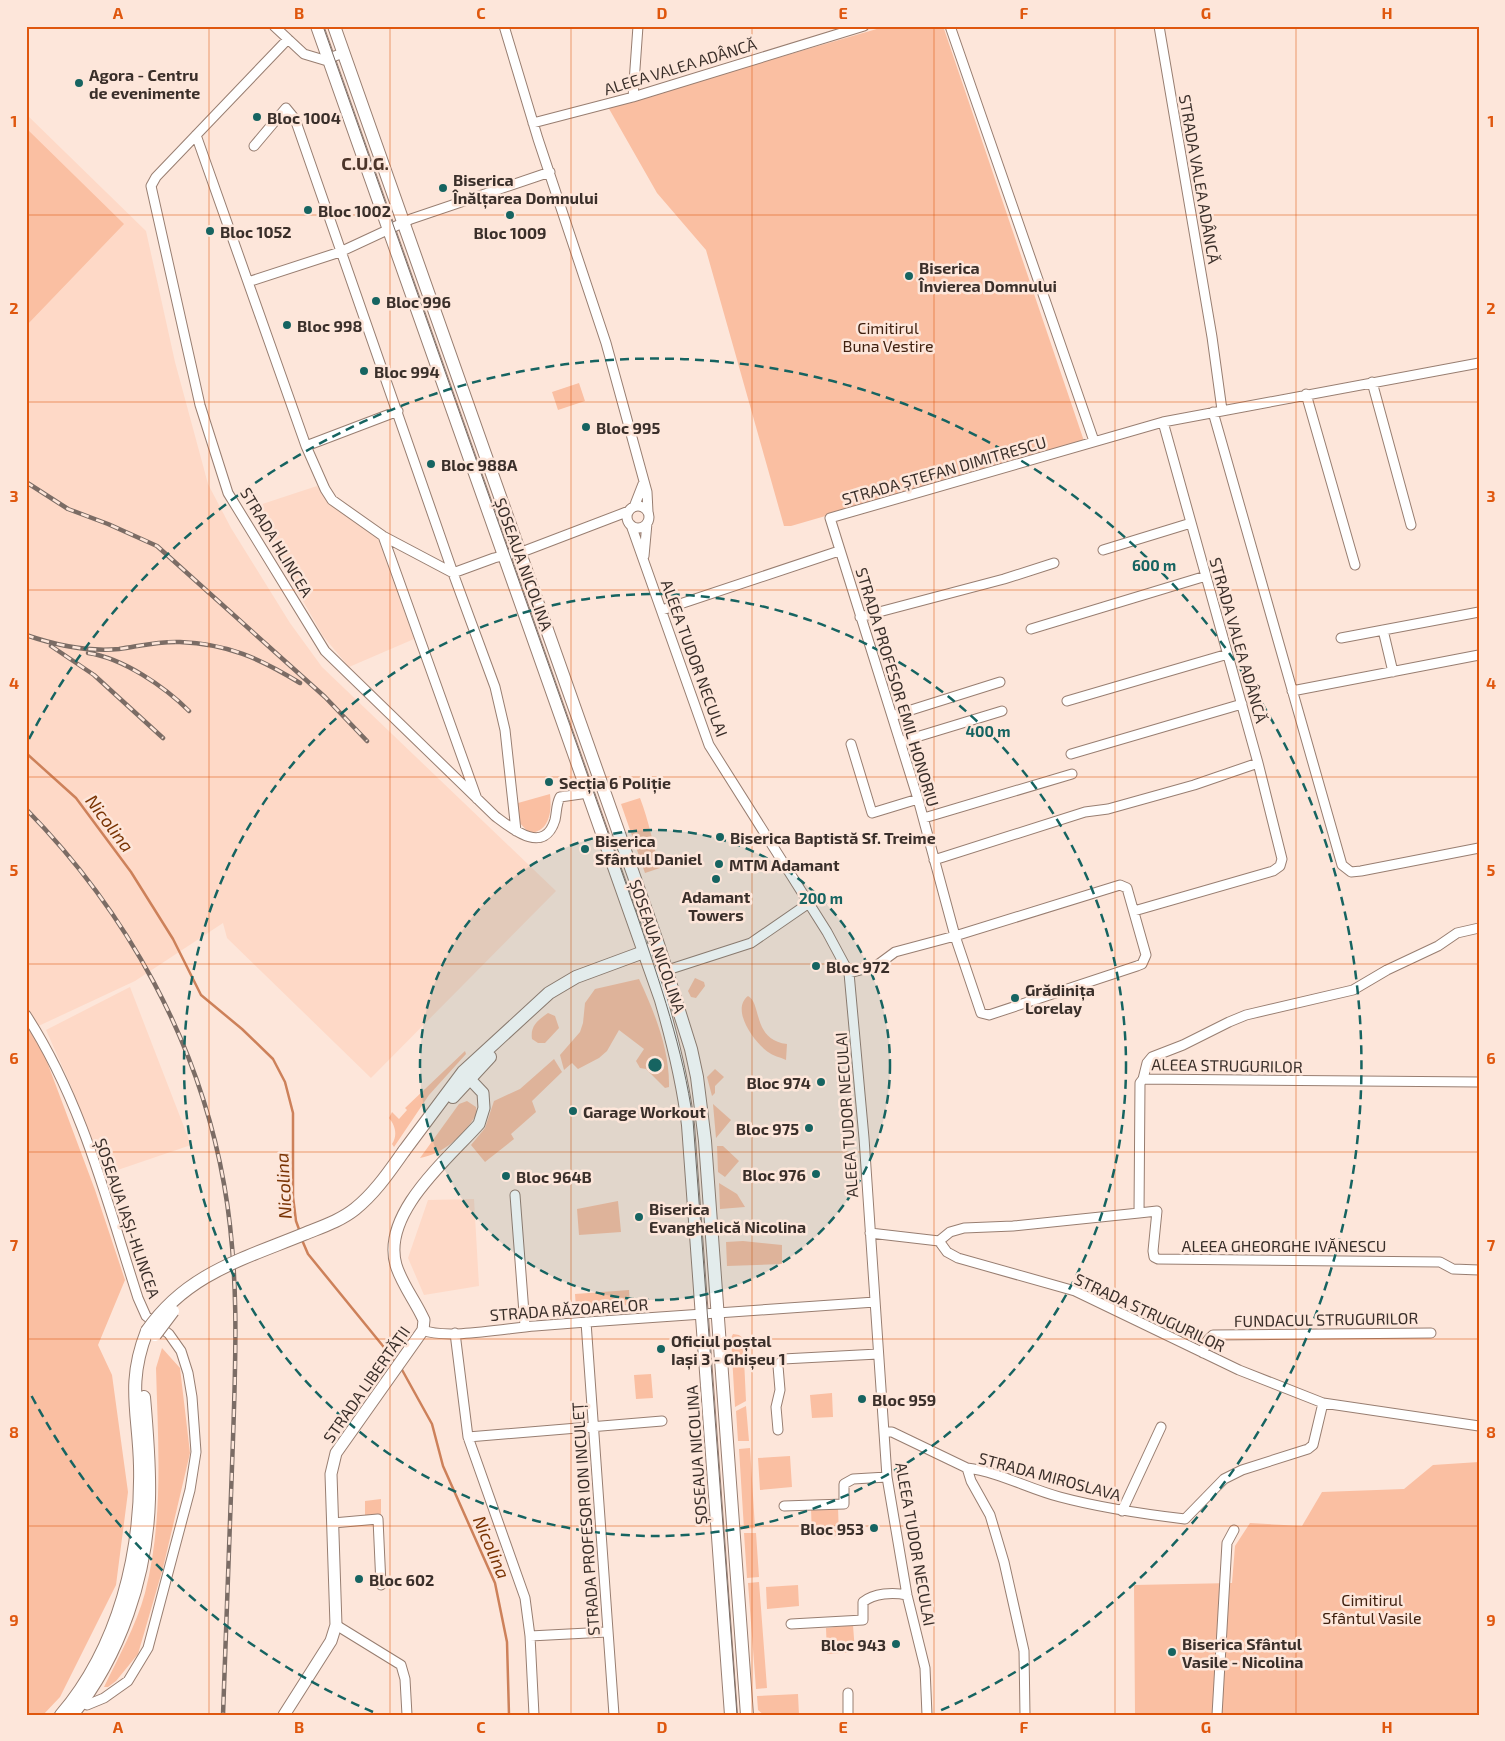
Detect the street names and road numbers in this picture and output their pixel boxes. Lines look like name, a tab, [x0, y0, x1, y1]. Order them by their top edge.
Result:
street label: ALEEA VALEA ADÂNCĂ	[601, 34, 759, 98]
street label: STRADA VALEA ADÂNCĂ	[1176, 93, 1224, 265]
street label: STRADA ȘTEFAN DIMITRESCU	[840, 432, 1049, 510]
street label: STRADA HLINCEA	[237, 484, 317, 600]
street label: ȘOSEAUA NICOLINA	[489, 495, 557, 634]
street label: STRADA VALEA ADÂNCĂ	[1206, 555, 1272, 725]
street label: STRADA PROFESOR EMIL HONORIU	[852, 565, 944, 809]
street label: ALEEA TUDOR NECULAI	[658, 577, 732, 739]
street label: ȘOSEAUA NICOLINA	[624, 877, 690, 1016]
street label: ALEEA TUDOR NECULAI	[831, 1032, 861, 1198]
street label: ALEEA STRUGURILOR	[1151, 1054, 1303, 1076]
street label: ȘOSEAUA IAȘI-HLINCEA	[90, 1135, 164, 1301]
street label: ALEEA GHEORGHE IVĂNESCU	[1181, 1236, 1387, 1255]
street label: STRADA STRUGURILOR	[1072, 1269, 1228, 1355]
street label: STRADA RĂZOARELOR	[489, 1294, 649, 1324]
street label: FUNDACUL STRUGURILOR	[1234, 1308, 1418, 1330]
street label: STRADA LIBERTĂȚII	[319, 1322, 415, 1447]
street label: ȘOSEAUA NICOLINA	[682, 1384, 712, 1525]
street label: STRADA PROFESOR ION INCULEȚ	[567, 1401, 605, 1636]
street label: STRADA MIROSLAVA	[977, 1448, 1123, 1504]
street label: ALEEA TUDOR NECULAI	[892, 1461, 940, 1627]

